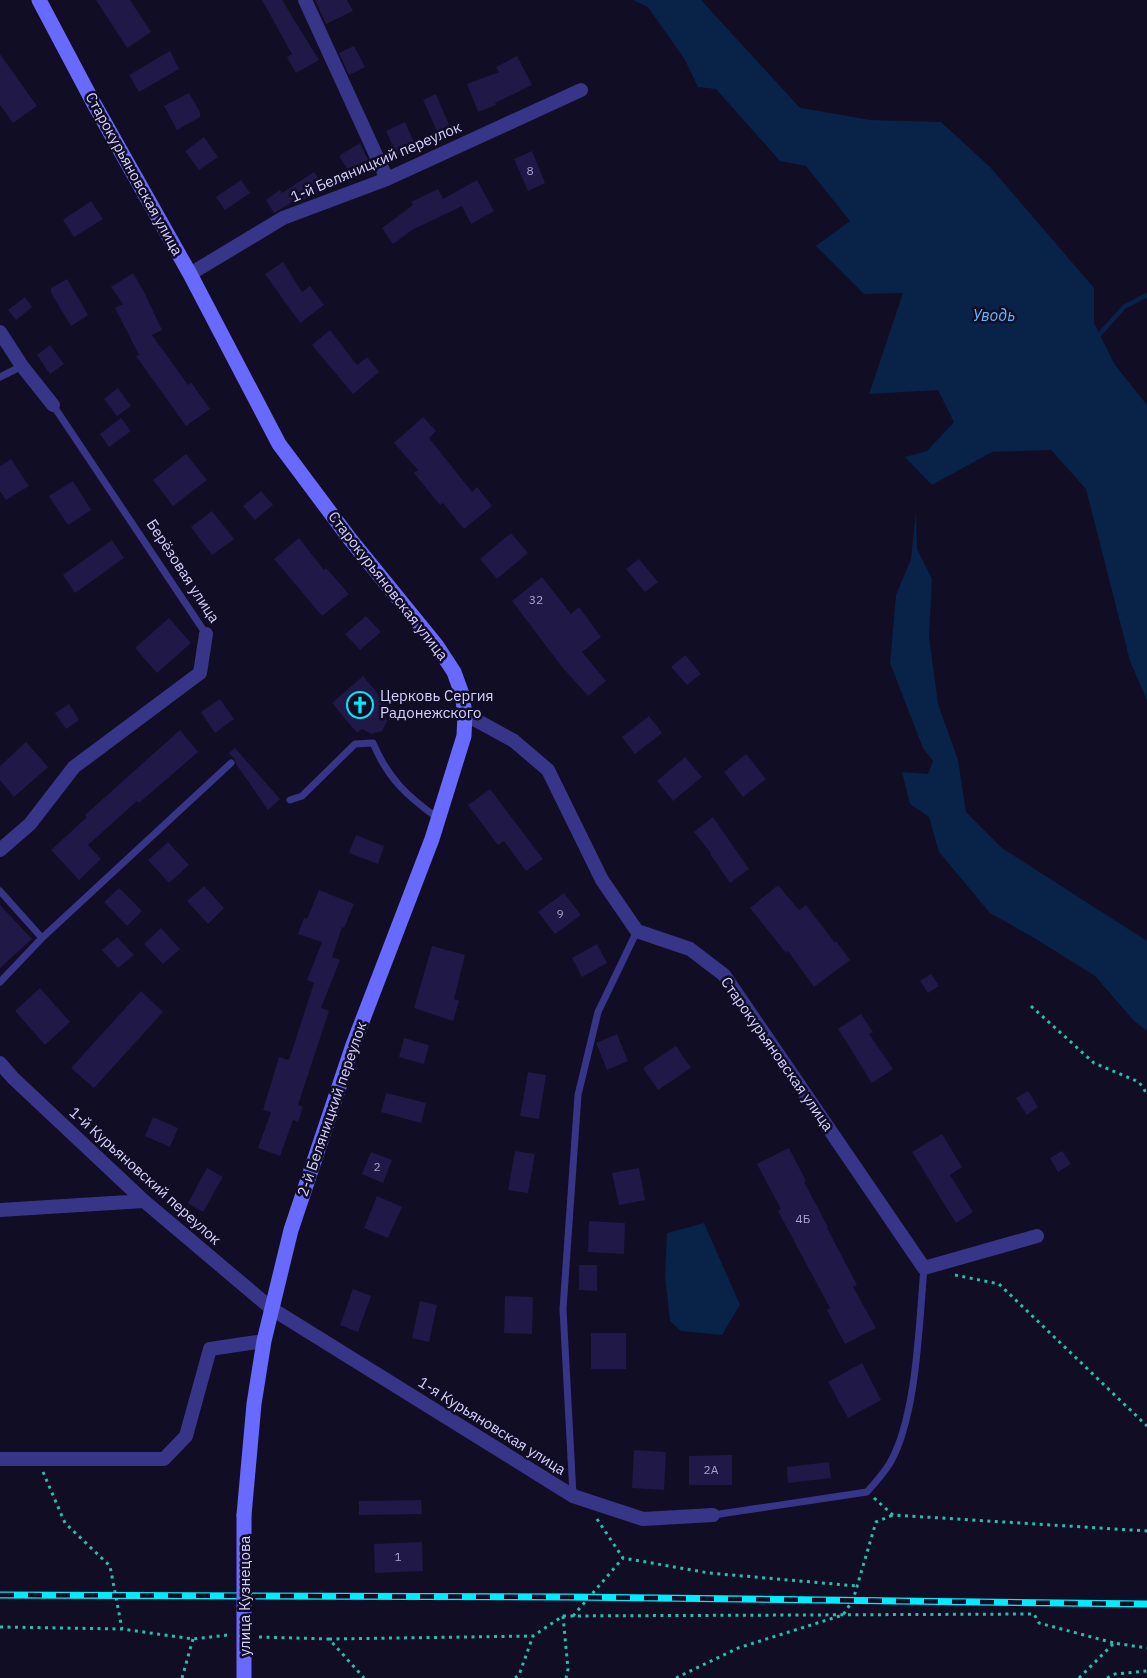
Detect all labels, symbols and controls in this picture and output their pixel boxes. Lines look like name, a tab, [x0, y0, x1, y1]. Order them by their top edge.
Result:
street label: Старокурьяновская улица	[82, 89, 187, 259]
street label: 1-й Беляницкий переулок	[288, 117, 464, 206]
house number: 8	[526, 163, 534, 178]
water label: Уводь	[973, 305, 1015, 325]
street label: Старокурьяновская улица	[324, 507, 453, 664]
street label: Берёзовая улица	[143, 515, 224, 626]
house number: 32	[529, 592, 543, 607]
place label: Церковь Сергия Радонежского	[380, 686, 494, 722]
church icon: Церковь Сергия Радонежского	[345, 690, 375, 720]
house number: 9	[556, 906, 564, 921]
street label: Старокурьяновская улица	[717, 973, 838, 1134]
street label: 2-й Беляницкий переулок	[293, 1019, 370, 1199]
street label: 1-й Курьяновский переулок	[66, 1102, 225, 1249]
house number: 2	[373, 1159, 381, 1174]
house number: 4Б	[796, 1211, 810, 1226]
street label: 1-я Курьяновская улица	[415, 1372, 570, 1479]
house number: 2А	[704, 1462, 719, 1477]
street label: улица Кузнецова	[235, 1536, 254, 1656]
house number: 1	[394, 1549, 402, 1564]

